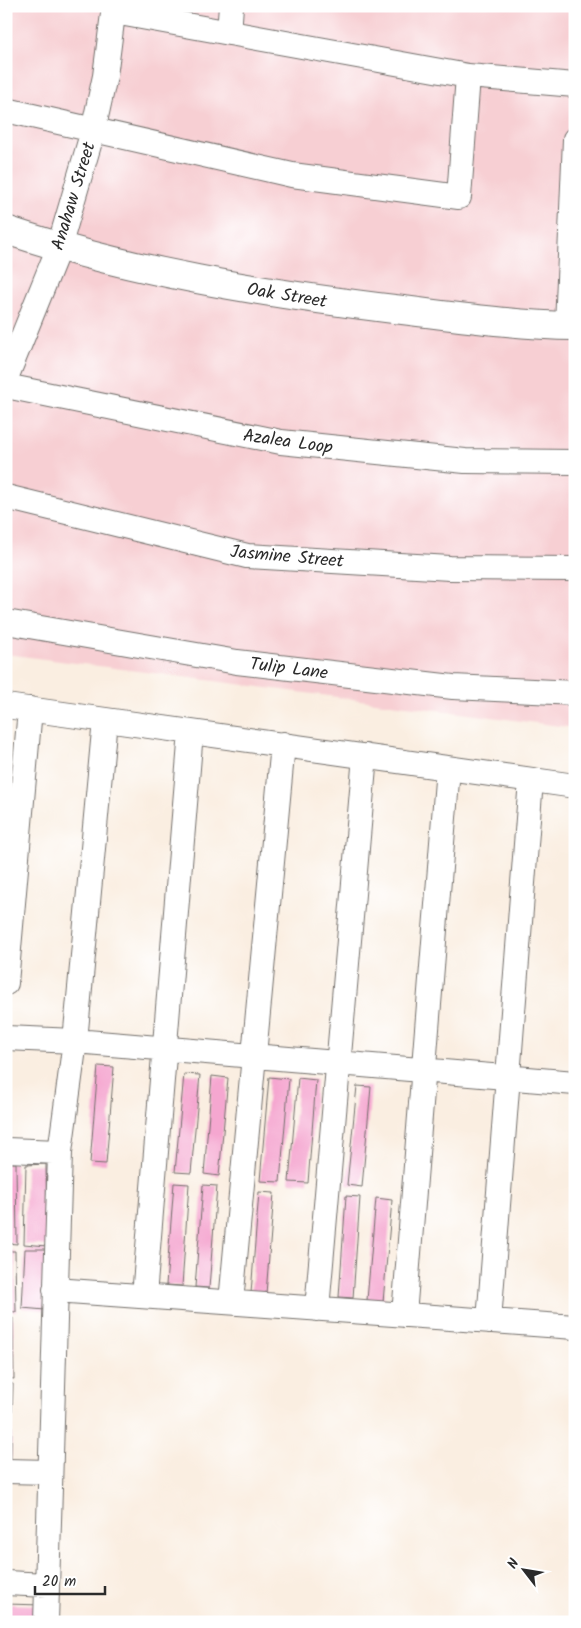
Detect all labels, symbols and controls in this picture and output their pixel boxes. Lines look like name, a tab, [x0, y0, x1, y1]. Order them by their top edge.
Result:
street label: Anahaw Street	[44, 138, 105, 254]
street label: Oak Street	[245, 276, 330, 317]
street label: Azalea Loop	[241, 422, 335, 463]
street label: Jasmine Street	[229, 538, 346, 577]
street label: Tulip Lane	[248, 650, 330, 689]
north arrow	[498, 1546, 548, 1596]
text: N	[502, 1554, 526, 1573]
scale bar	[35, 1563, 105, 1595]
text: 20 m	[42, 1570, 76, 1594]

